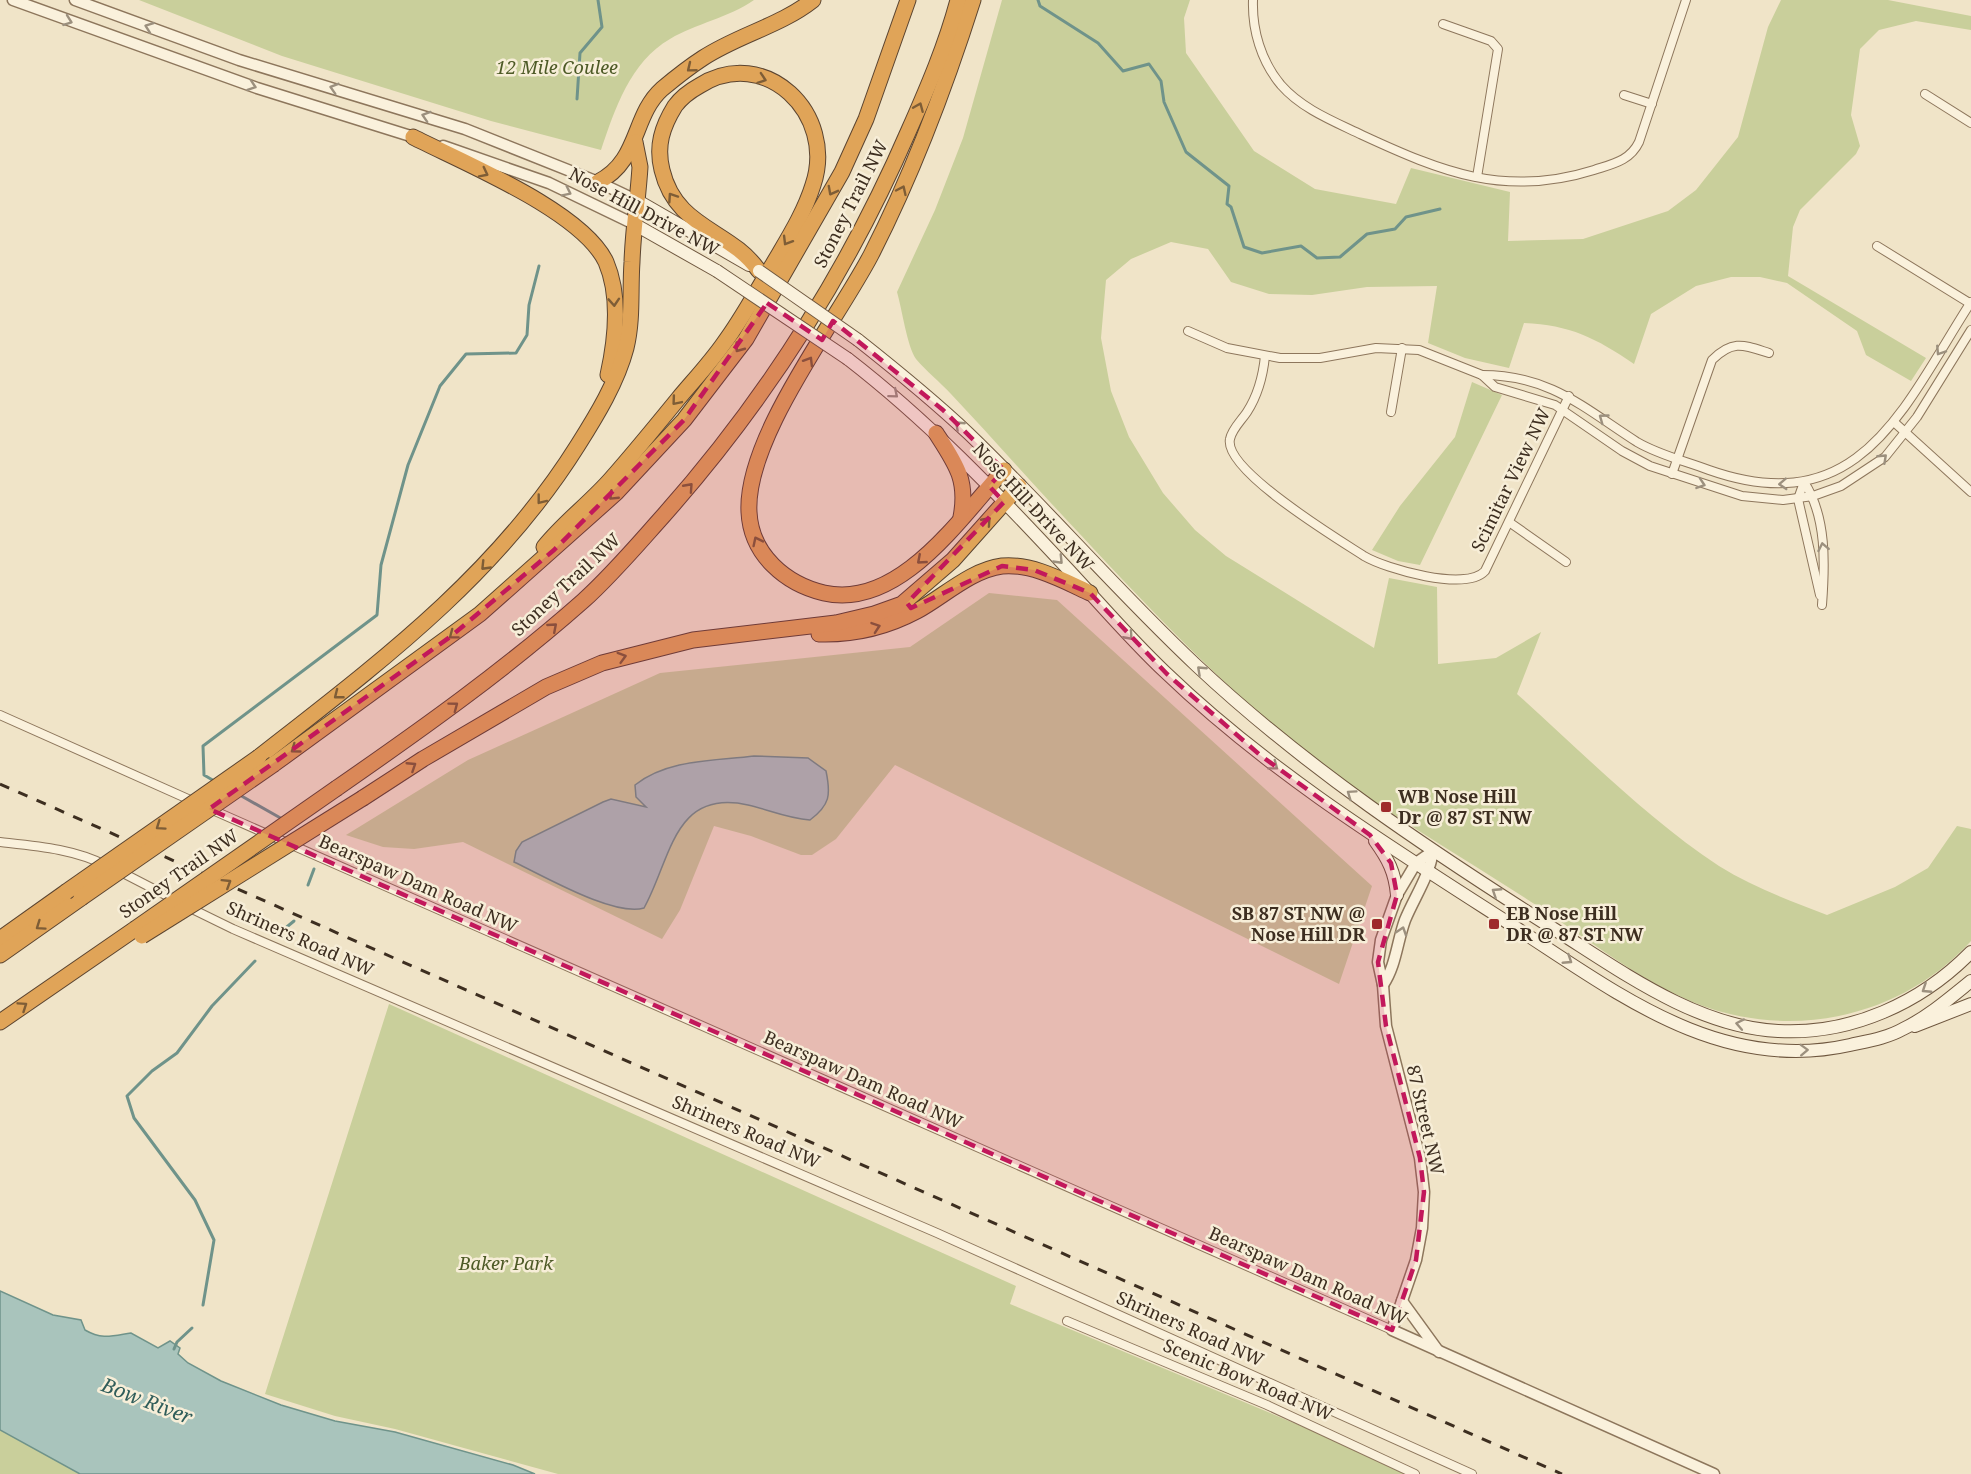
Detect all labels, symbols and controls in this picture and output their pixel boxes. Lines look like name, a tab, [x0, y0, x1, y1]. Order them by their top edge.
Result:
one-way arrow	[62, 13, 73, 26]
one-way arrow	[144, 21, 155, 34]
park label: 12 Mile Coulee	[496, 55, 618, 79]
one-way arrow	[686, 61, 697, 72]
one-way arrow	[756, 72, 767, 84]
one-way arrow	[246, 79, 257, 91]
one-way arrow	[329, 83, 340, 95]
one-way arrow	[912, 102, 924, 113]
one-way arrow	[421, 111, 432, 124]
street label: Stoney Trail NW	[808, 135, 893, 272]
street label: Nose Hill Drive NW	[565, 161, 724, 261]
one-way arrow	[477, 166, 488, 177]
one-way arrow	[560, 184, 571, 196]
one-way arrow	[828, 184, 839, 195]
one-way arrow	[895, 186, 906, 197]
one-way arrow	[669, 192, 680, 203]
one-way arrow	[782, 235, 794, 245]
one-way arrow	[607, 298, 620, 307]
one-way arrow	[735, 341, 746, 352]
one-way arrow	[1935, 345, 1947, 355]
one-way arrow	[802, 357, 814, 367]
one-way arrow	[887, 387, 898, 398]
one-way arrow	[673, 394, 684, 405]
street label: Scimitar View NW	[1465, 404, 1555, 555]
one-way arrow	[1598, 414, 1609, 425]
one-way arrow	[955, 421, 966, 432]
street label: Nose Hill Drive NW	[968, 437, 1100, 576]
one-way arrow	[1876, 454, 1887, 465]
one-way arrow	[1695, 476, 1706, 489]
one-way arrow	[1778, 477, 1787, 490]
one-way arrow	[682, 483, 693, 494]
one-way arrow	[609, 489, 619, 500]
one-way arrow	[538, 493, 549, 504]
one-way arrow	[980, 517, 991, 528]
street label: Stoney Trail NW	[506, 527, 625, 641]
one-way arrow	[753, 536, 765, 547]
one-way arrow	[1817, 542, 1830, 552]
one-way arrow	[917, 552, 928, 563]
one-way arrow	[1052, 553, 1063, 563]
one-way arrow	[481, 559, 492, 570]
one-way arrow	[870, 621, 881, 634]
one-way arrow	[546, 623, 557, 634]
one-way arrow	[448, 627, 459, 638]
one-way arrow	[1122, 629, 1133, 640]
one-way arrow	[616, 652, 627, 664]
one-way arrow	[1197, 666, 1208, 677]
one-way arrow	[334, 687, 345, 698]
one-way arrow	[447, 703, 458, 714]
one-way arrow	[291, 742, 302, 753]
one-way arrow	[1268, 758, 1279, 769]
one-way arrow	[405, 762, 416, 773]
place label: WB Nose Hill Dr @ 87 ST NW	[1398, 784, 1533, 829]
one-way arrow	[1346, 790, 1357, 801]
marker: WB Nose Hill Dr @ 87 ST NW	[1379, 800, 1393, 814]
one-way arrow	[156, 819, 167, 830]
street label: Stoney Trail NW	[114, 823, 243, 923]
street label: Bearspaw Dam Road NW	[315, 828, 522, 938]
one-way arrow	[221, 878, 231, 890]
one-way arrow	[1492, 888, 1503, 899]
street label: Shriners Road NW	[223, 895, 378, 981]
place label: SB 87 ST NW @ Nose Hill DR	[1232, 901, 1365, 946]
place label: EB Nose Hill DR @ 87 ST NW	[1506, 901, 1644, 946]
marker: SB 87 ST NW @ Nose Hill DR	[1370, 917, 1384, 931]
marker: EB Nose Hill DR @ 87 ST NW	[1487, 917, 1501, 931]
one-way arrow	[36, 919, 47, 930]
one-way arrow	[1395, 926, 1407, 937]
one-way arrow	[1561, 953, 1572, 964]
one-way arrow	[1922, 982, 1932, 994]
one-way arrow	[17, 1002, 28, 1013]
one-way arrow	[1736, 1018, 1746, 1031]
street label: Bearspaw Dam Road NW	[760, 1024, 967, 1134]
one-way arrow	[1799, 1043, 1808, 1056]
street label: 87 Street NW	[1402, 1062, 1450, 1177]
street label: Shriners Road NW	[669, 1089, 824, 1173]
street label: Bearspaw Dam Road NW	[1205, 1220, 1412, 1330]
park label: Baker Park	[458, 1251, 554, 1275]
street label: Shriners Road NW	[1113, 1285, 1268, 1371]
street label: Scenic Bow Road NW	[1160, 1332, 1337, 1426]
water label: Bow River	[97, 1370, 197, 1430]

